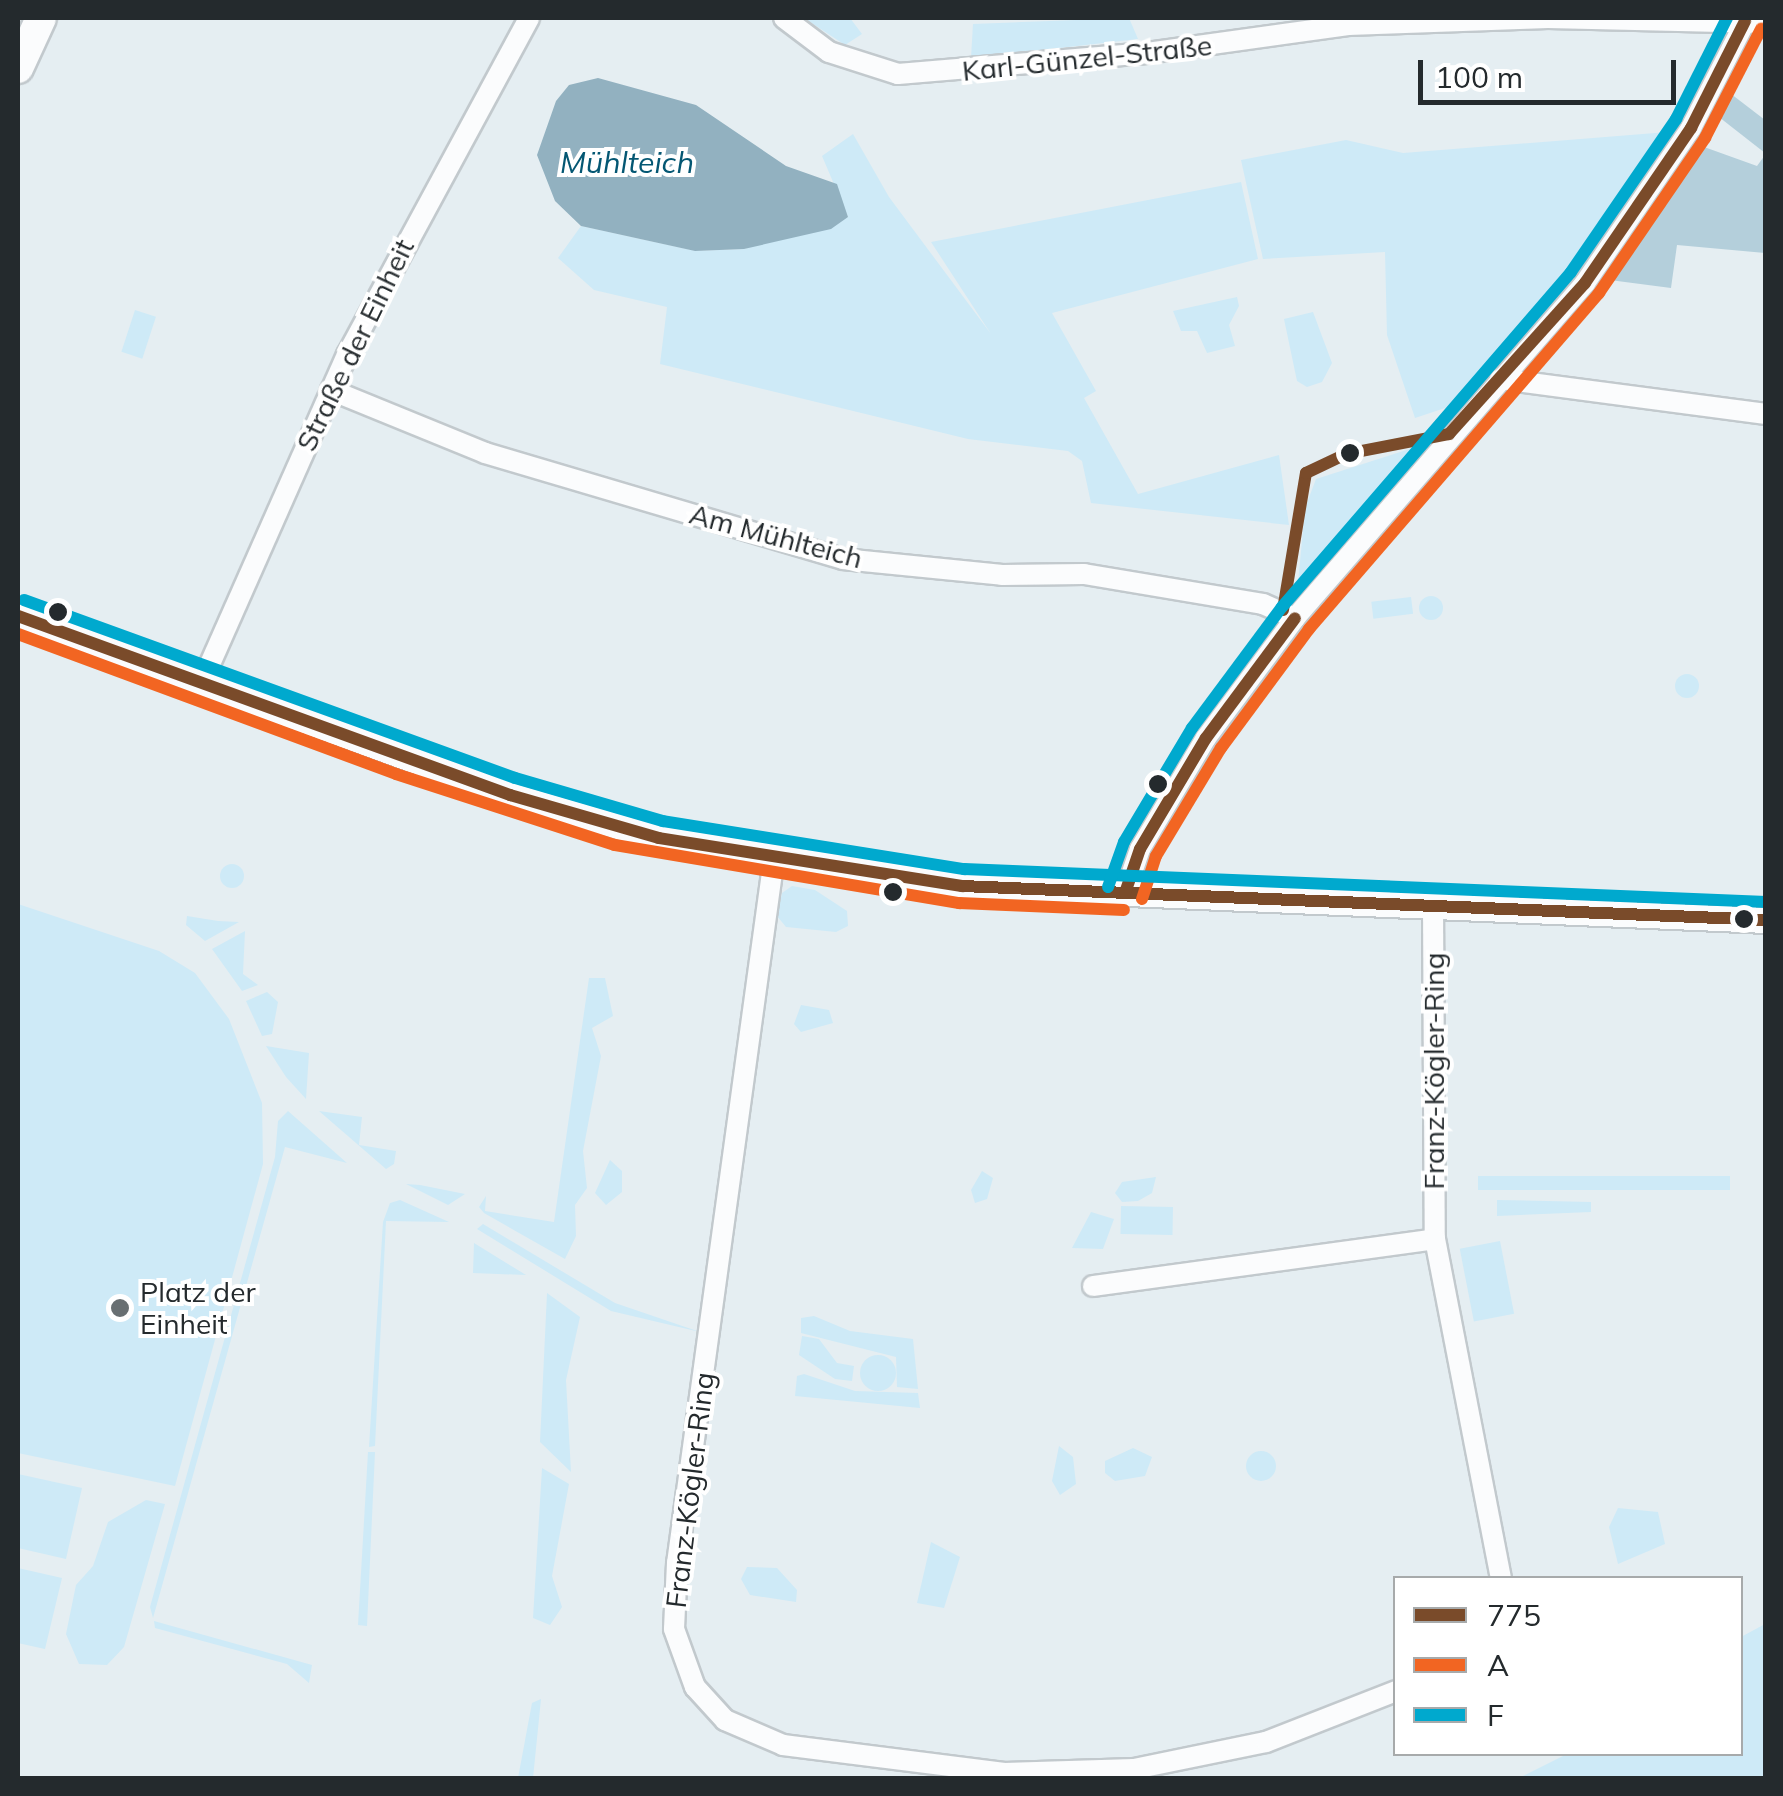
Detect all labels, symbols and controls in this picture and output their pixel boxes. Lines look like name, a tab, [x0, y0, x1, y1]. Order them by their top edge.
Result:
street label: Karl-Günzel-Straße	[960, 28, 1214, 88]
scale bar	[1423, 40, 1680, 102]
text: 100 m	[1435, 58, 1523, 96]
water label: Mühlteich	[560, 144, 694, 180]
street label: Straße der Einheit	[289, 234, 421, 456]
unlabelled marker	[1340, 443, 1360, 463]
street label: Am Mühlteich	[686, 497, 866, 575]
unlabelled marker	[48, 602, 68, 622]
unlabelled marker	[1148, 774, 1168, 794]
unlabelled marker	[883, 882, 903, 902]
unlabelled marker	[1734, 909, 1754, 929]
street label: Franz-Kögler-Ring	[1417, 952, 1451, 1190]
place label: Platz der Einheit	[140, 1275, 256, 1341]
marker: Platz der Einheit	[109, 1297, 131, 1319]
street label: Franz-Kögler-Ring	[659, 1370, 721, 1610]
legend	[1393, 1576, 1743, 1756]
text: 775	[1487, 1596, 1541, 1634]
text: A	[1487, 1646, 1509, 1684]
text: F	[1487, 1696, 1504, 1734]

